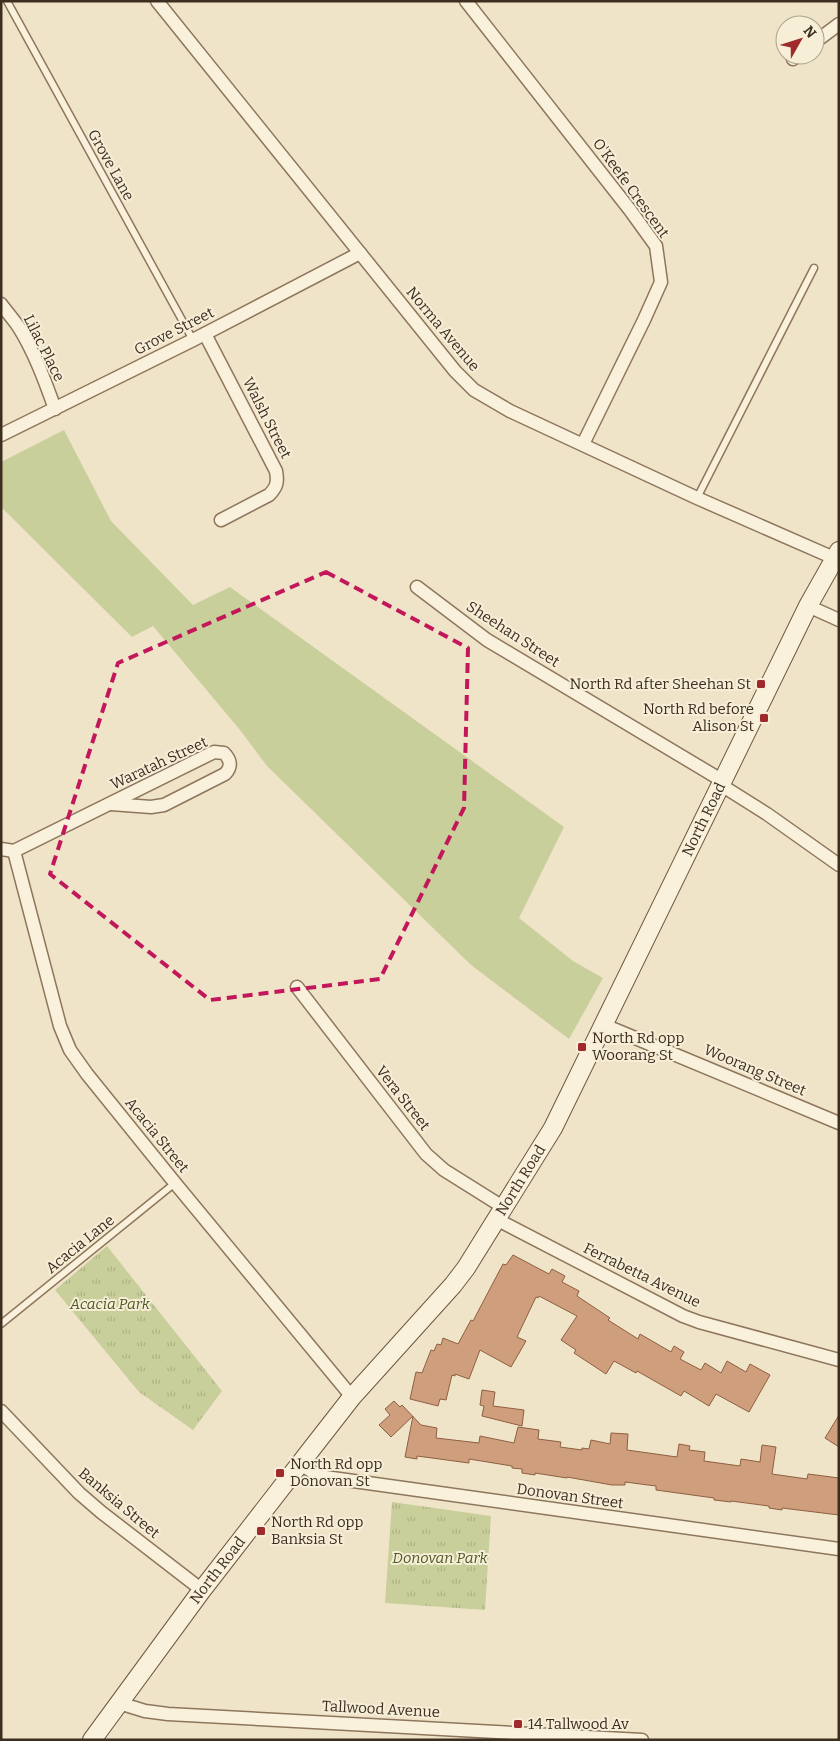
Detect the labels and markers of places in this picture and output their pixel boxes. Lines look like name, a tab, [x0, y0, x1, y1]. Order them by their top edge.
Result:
place label: North Rd after Sheehan St	[569, 675, 752, 693]
marker: North Rd after Sheehan St	[755, 678, 767, 690]
place label: North Rd before Alison St	[643, 700, 755, 735]
marker: North Rd before Alison St	[758, 712, 770, 724]
place label: North Rd opp Woorang St	[592, 1029, 685, 1064]
marker: North Rd opp Woorang St	[576, 1041, 588, 1053]
place label: North Rd opp Donovan St	[290, 1455, 383, 1490]
marker: North Rd opp Donovan St	[274, 1467, 286, 1479]
place label: North Rd opp Banksia St	[271, 1513, 364, 1548]
marker: North Rd opp Banksia St	[255, 1525, 267, 1537]
place label: 14 Tallwood Av	[528, 1715, 629, 1733]
marker: 14 Tallwood Av	[512, 1718, 524, 1730]

